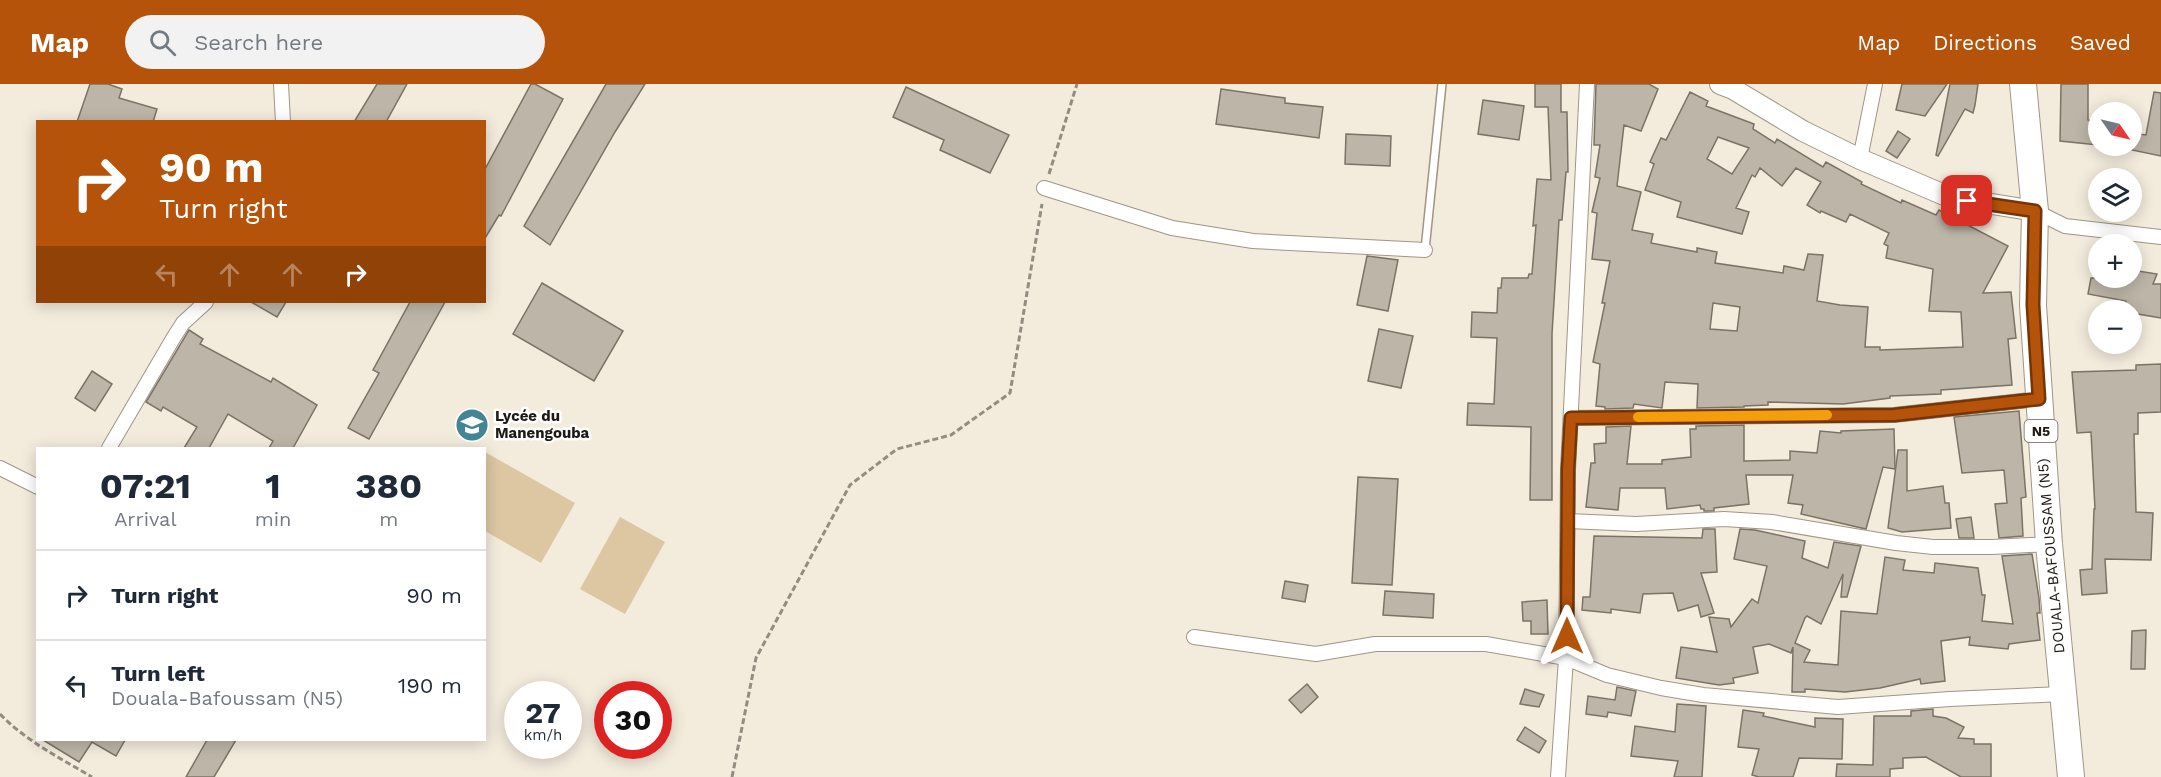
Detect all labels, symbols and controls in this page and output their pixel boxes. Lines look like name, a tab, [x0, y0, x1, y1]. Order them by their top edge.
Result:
search box	[125, 15, 545, 69]
text: Map	[30, 26, 89, 59]
icon: search	[146, 26, 179, 59]
text: Search here	[194, 30, 323, 55]
text: Map	[1857, 30, 1900, 55]
text: Directions	[1933, 30, 2037, 55]
text: Saved	[2070, 30, 2131, 55]
north arrow	[2088, 102, 2142, 156]
map controls	[2088, 102, 2142, 354]
text: 90 m	[159, 143, 263, 192]
icon: right	[60, 144, 138, 222]
button: layers	[2088, 168, 2142, 222]
pin	[1941, 175, 1992, 226]
icon: arrive	[1950, 184, 1983, 217]
text: Turn right	[159, 193, 288, 225]
button: +	[2088, 234, 2142, 288]
icon: left	[150, 258, 183, 291]
icon: ahead	[213, 258, 246, 291]
icon: ahead	[276, 258, 309, 291]
icon: right	[339, 258, 372, 291]
button: −	[2088, 300, 2142, 354]
school or university icon: Lycée du Manengouba	[454, 407, 490, 443]
place label: Lycée du Manengouba	[495, 407, 590, 442]
road number: N5	[2024, 420, 2058, 442]
street label: DOUALA-BAFOUSSAM (N5)	[2034, 458, 2068, 654]
text: 07:21	[100, 465, 191, 507]
text: 1	[265, 465, 281, 507]
text: 380	[355, 465, 422, 507]
text: Arrival	[114, 507, 177, 531]
text: min	[255, 507, 291, 531]
text: m	[379, 507, 398, 531]
icon: right	[60, 579, 93, 612]
text: Turn right	[111, 583, 218, 608]
text: 90 m	[406, 583, 462, 608]
position arrow	[1535, 604, 1599, 668]
text: Turn left	[111, 661, 205, 686]
icon: left	[60, 669, 93, 702]
text: 190 m	[398, 673, 462, 698]
speed limit sign: 30	[594, 681, 672, 759]
text: Douala-Bafoussam (N5)	[111, 686, 343, 710]
text: 27	[525, 695, 561, 730]
text: km/h	[524, 726, 562, 744]

